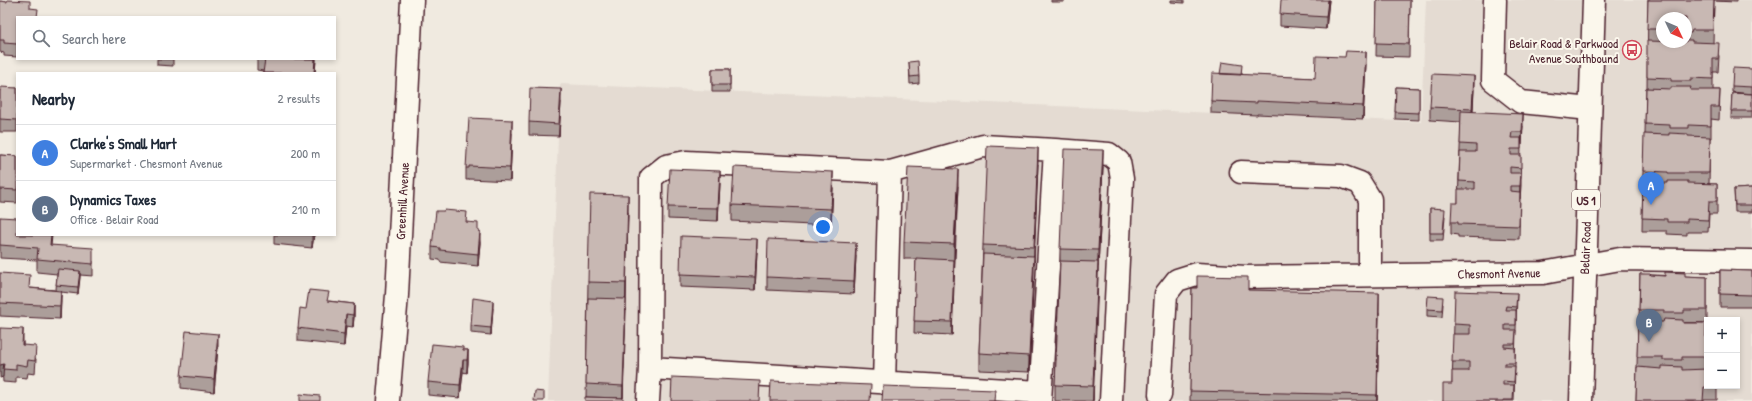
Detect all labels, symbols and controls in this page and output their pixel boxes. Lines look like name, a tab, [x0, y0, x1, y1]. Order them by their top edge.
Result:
north arrow	[1656, 12, 1692, 48]
search box	[16, 16, 336, 60]
icon: search	[30, 27, 52, 49]
text: Search here	[62, 28, 126, 49]
place label: Belair Road & Parkwood Avenue Southbound	[1509, 34, 1618, 67]
bus stop icon: Belair Road & Parkwood Avenue Southbound	[1621, 39, 1643, 61]
text: Nearby	[32, 87, 75, 110]
text: 2 results	[278, 89, 320, 107]
text: Clarke's Small Mart	[70, 133, 176, 154]
text: A	[42, 144, 48, 162]
text: 200 m	[290, 144, 320, 162]
text: Supermarket · Chesmont Avenue	[70, 154, 223, 172]
street label: Greenhill Avenue	[391, 162, 413, 240]
pin: A	[1638, 172, 1664, 205]
text: Dynamics Taxes	[70, 189, 156, 210]
road number: US 1	[1572, 190, 1600, 210]
text: B	[42, 200, 48, 218]
text: 210 m	[292, 200, 320, 218]
text: Office · Belair Road	[70, 210, 158, 228]
your location	[813, 217, 833, 237]
street label: Belair Road	[1575, 221, 1595, 275]
street label: Chesmont Avenue	[1457, 263, 1541, 283]
pin: B	[1636, 309, 1662, 342]
map controls	[1704, 317, 1740, 389]
button: +	[1704, 317, 1740, 353]
button: −	[1704, 353, 1740, 389]

